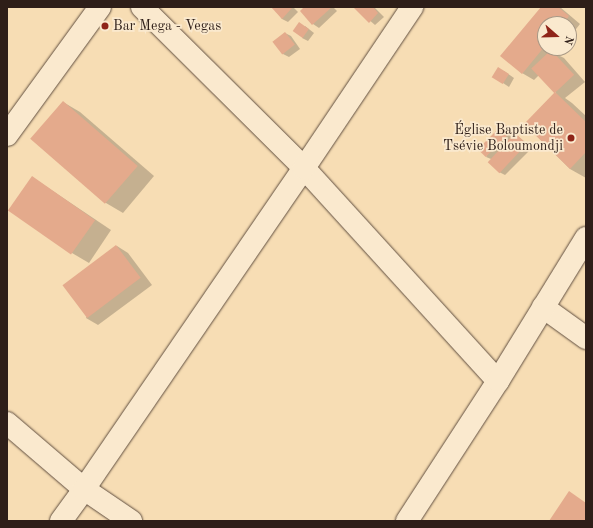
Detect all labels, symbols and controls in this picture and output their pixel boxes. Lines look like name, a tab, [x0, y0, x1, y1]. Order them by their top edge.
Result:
north arrow	[537, 16, 577, 56]
place label: Bar Mega - Vegas	[113, 18, 221, 34]
marker: Bar Mega - Vegas	[100, 21, 110, 31]
text: N	[561, 34, 574, 46]
place label: Église Baptiste de Tsévie Boloumondji	[443, 122, 563, 154]
marker: Église Baptiste de Tsévie Boloumondji	[566, 133, 576, 143]

